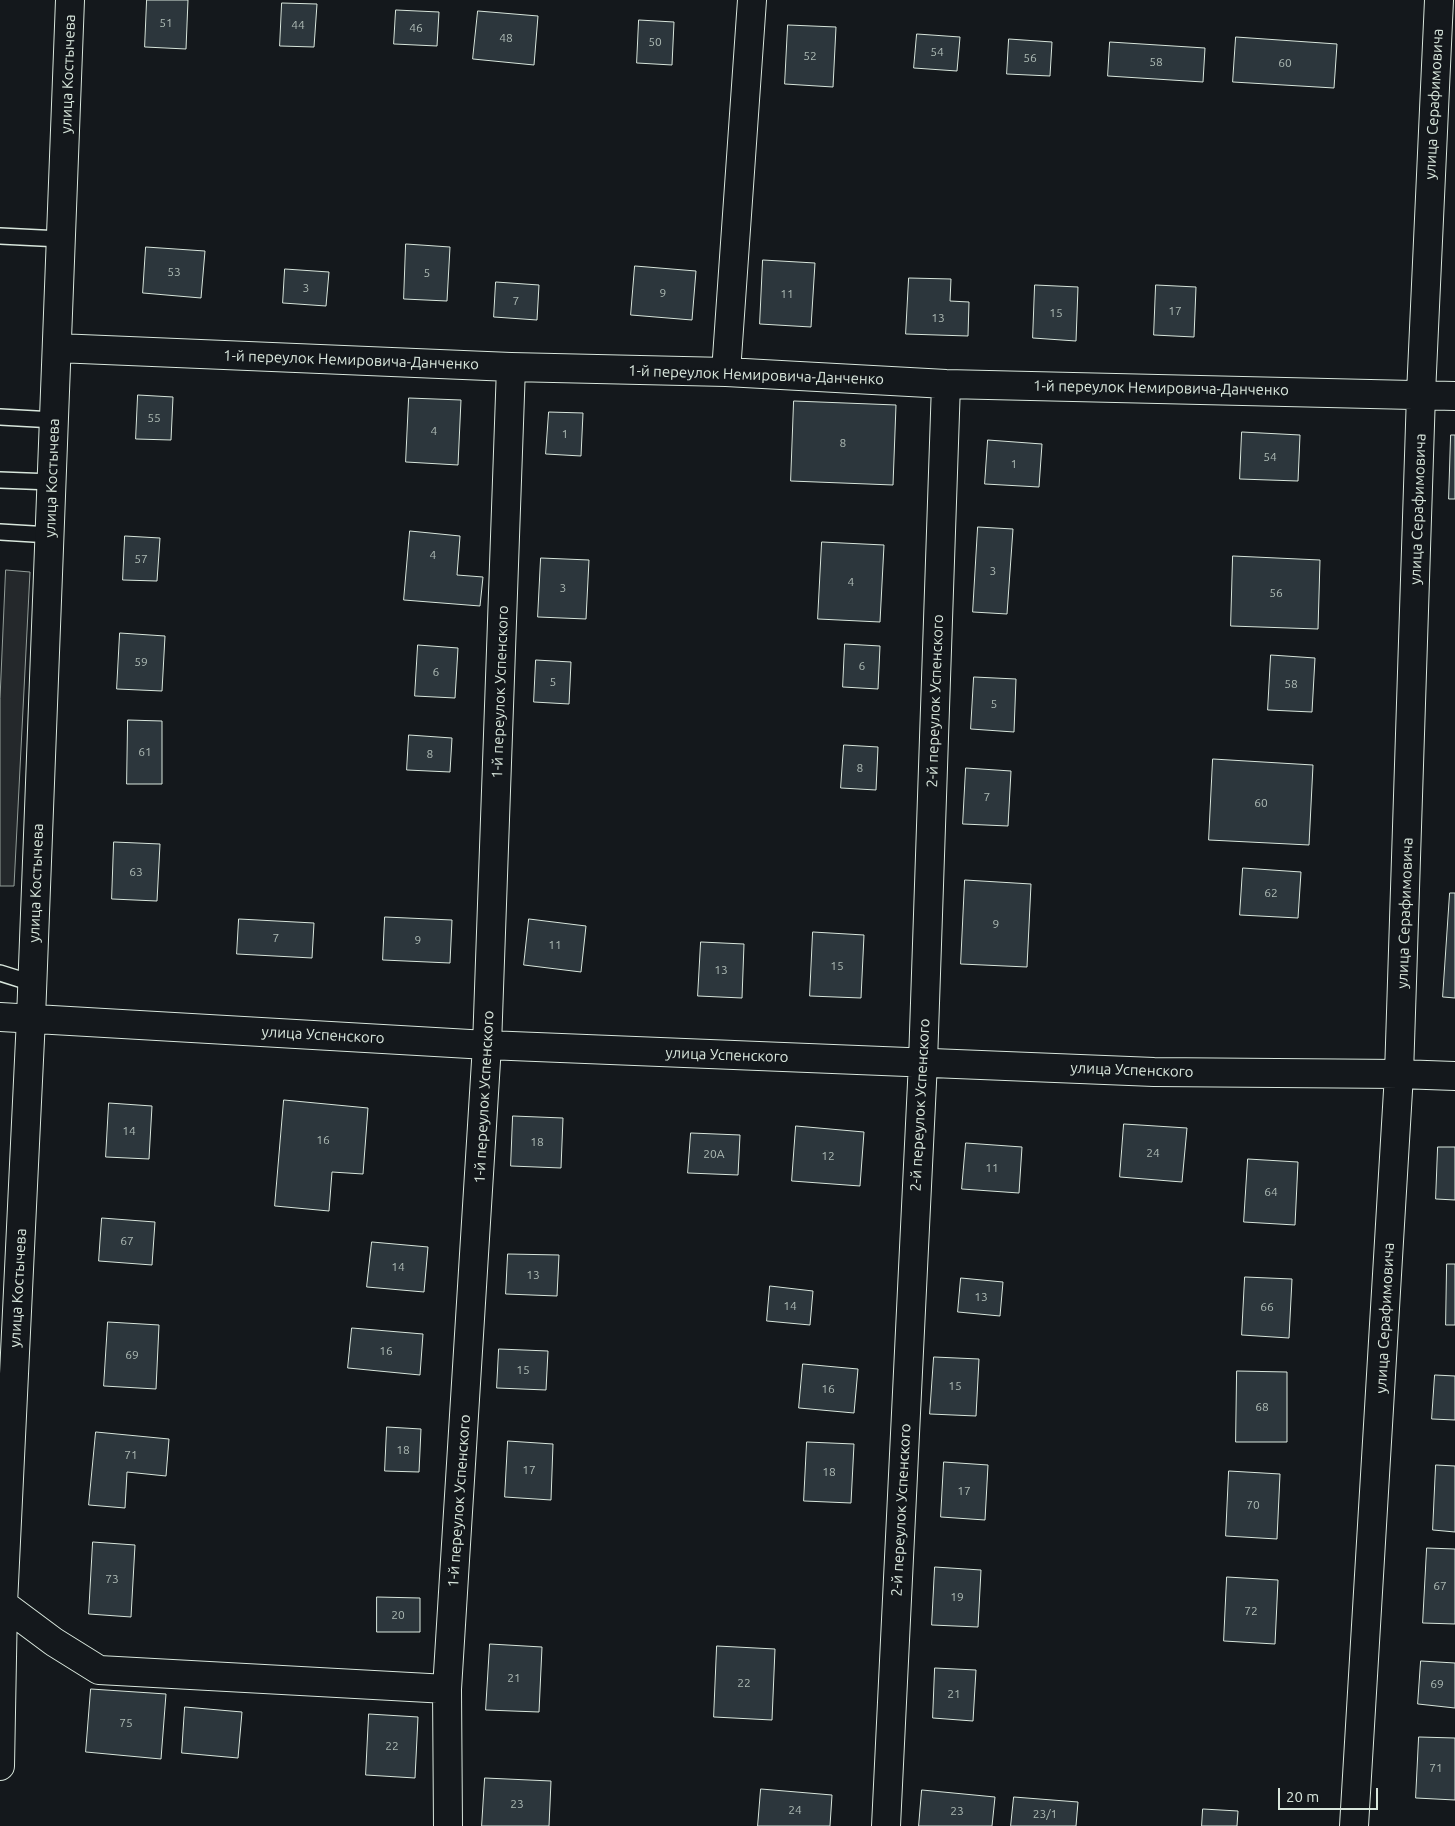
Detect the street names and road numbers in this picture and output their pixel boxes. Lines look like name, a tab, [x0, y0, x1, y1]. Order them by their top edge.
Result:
street label: улица Костычева	[57, 14, 79, 134]
street label: улица Серафимовича	[1421, 28, 1447, 180]
street label: 1-й переулок Немировича-Данченко	[223, 347, 479, 373]
street label: 1-й переулок Немировича-Данченко	[628, 362, 884, 388]
street label: 1-й переулок Немировича-Данченко	[1033, 377, 1289, 399]
street label: улица Костычева	[41, 418, 63, 538]
street label: улица Серафимовича	[1406, 433, 1430, 585]
street label: 1-й переулок Успенского	[488, 605, 512, 779]
street label: 2-й переулок Успенского	[923, 614, 947, 788]
street label: улица Костычева	[25, 823, 47, 943]
street label: улица Серафимовича	[1393, 837, 1417, 989]
street label: 1-й переулок Успенского	[470, 1010, 498, 1184]
street label: 2-й переулок Успенского	[906, 1018, 934, 1192]
street label: улица Успенского	[261, 1023, 385, 1047]
street label: улица Успенского	[665, 1044, 789, 1066]
street label: улица Успенского	[1070, 1059, 1194, 1081]
street label: улица Костычева	[6, 1228, 30, 1348]
street label: улица Серафимовича	[1372, 1242, 1398, 1394]
street label: 1-й переулок Успенского	[444, 1414, 474, 1588]
street label: 2-й переулок Успенского	[887, 1423, 915, 1597]

